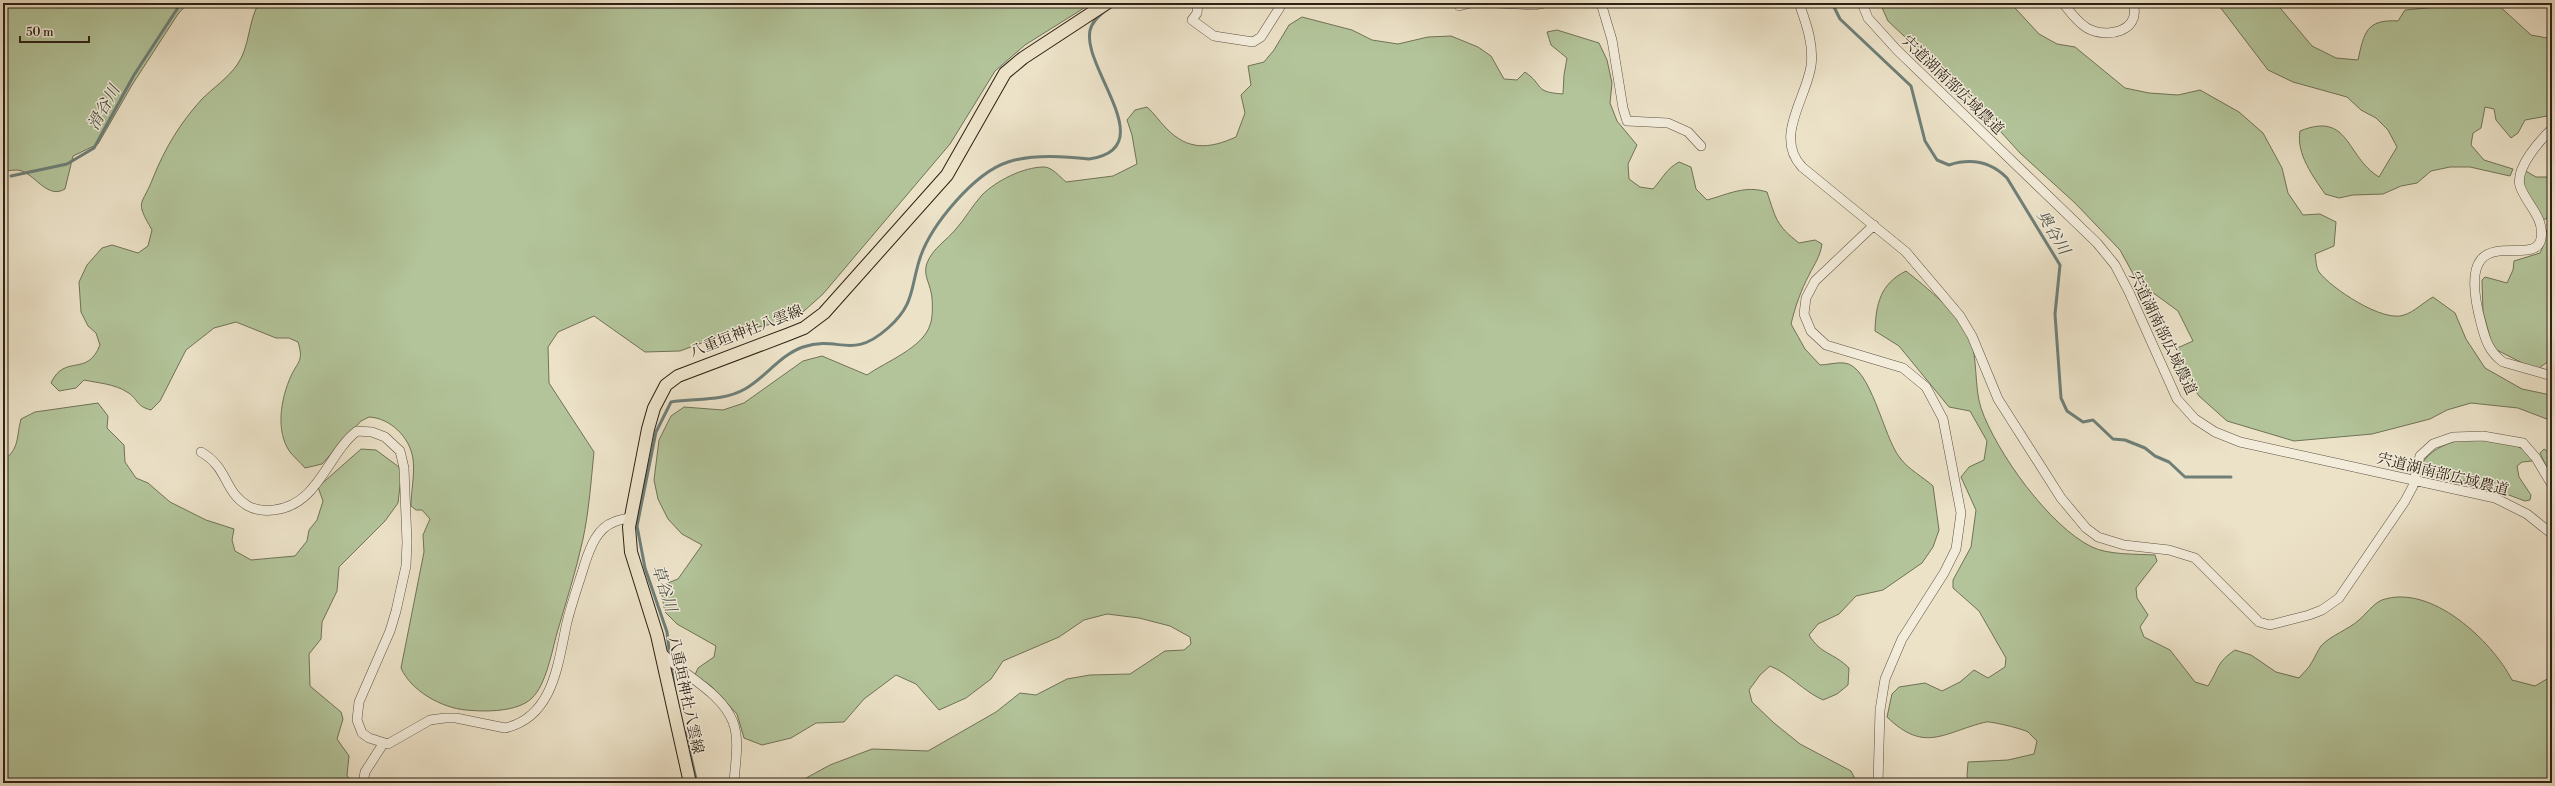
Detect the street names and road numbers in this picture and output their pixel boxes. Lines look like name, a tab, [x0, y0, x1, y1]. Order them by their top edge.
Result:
street label: 宍道湖南部広域農道	[1897, 32, 2008, 139]
street label: 宍道湖南部広域農道	[2124, 268, 2201, 398]
street label: 八重垣神社八雲線	[687, 301, 806, 362]
street label: 宍道湖南部広域農道	[2375, 449, 2511, 500]
street label: 八重垣神社八雲線	[664, 634, 707, 756]

